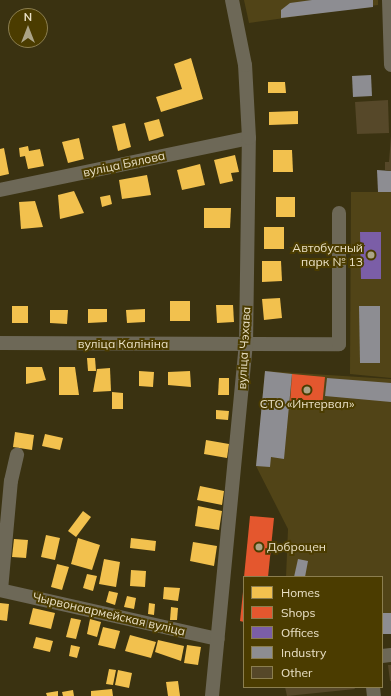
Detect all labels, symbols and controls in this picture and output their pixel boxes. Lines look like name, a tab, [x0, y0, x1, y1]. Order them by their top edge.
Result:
north arrow	[8, 8, 48, 48]
text: N	[24, 10, 32, 24]
street label: вуліца Бялова	[82, 148, 166, 180]
place label: Автобусный парк № 13	[292, 241, 363, 269]
marker: Автобусный парк № 13	[366, 250, 376, 260]
street label: вуліца Чэхава	[235, 306, 253, 390]
street label: вуліца Калініна	[78, 337, 168, 351]
marker: СТО «Интервал»	[302, 385, 312, 395]
place label: СТО «Интервал»	[260, 397, 354, 411]
place label: Доброцен	[267, 540, 326, 554]
marker: Доброцен	[254, 542, 264, 552]
legend	[243, 576, 383, 688]
text: Homes	[281, 585, 320, 600]
street label: Чырвонаармейская вуліца	[31, 589, 187, 639]
text: Shops	[281, 605, 316, 620]
text: Offices	[281, 625, 319, 640]
text: Industry	[281, 645, 326, 660]
text: Other	[281, 665, 312, 680]

